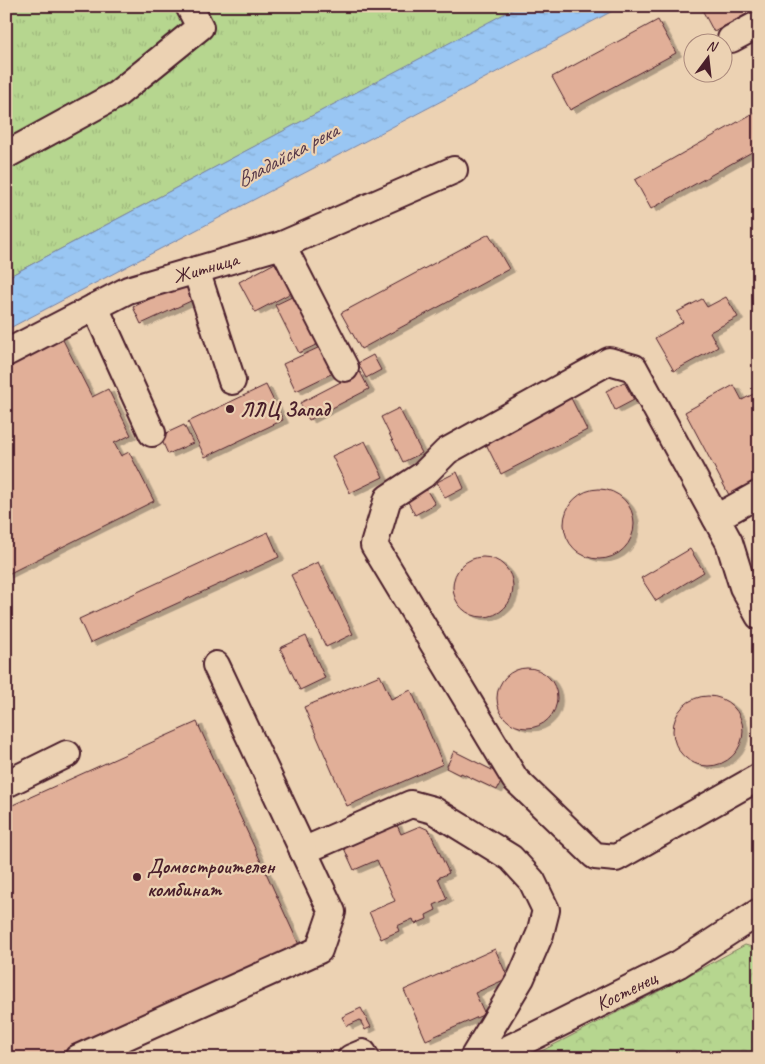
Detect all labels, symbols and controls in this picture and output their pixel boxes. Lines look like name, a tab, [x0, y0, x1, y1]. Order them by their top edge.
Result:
north arrow	[682, 32, 732, 82]
text: N	[705, 37, 720, 56]
water label: Владайска река	[232, 116, 345, 193]
street label: Житница	[170, 246, 243, 289]
place label: ЛЛЦ Запад	[240, 397, 331, 422]
marker: ЛЛЦ Запад	[224, 403, 236, 415]
place label: Домостроителен комбинат	[147, 854, 276, 902]
marker: Домостроителен комбинат	[131, 871, 143, 883]
street label: Костенец	[592, 964, 662, 1016]

